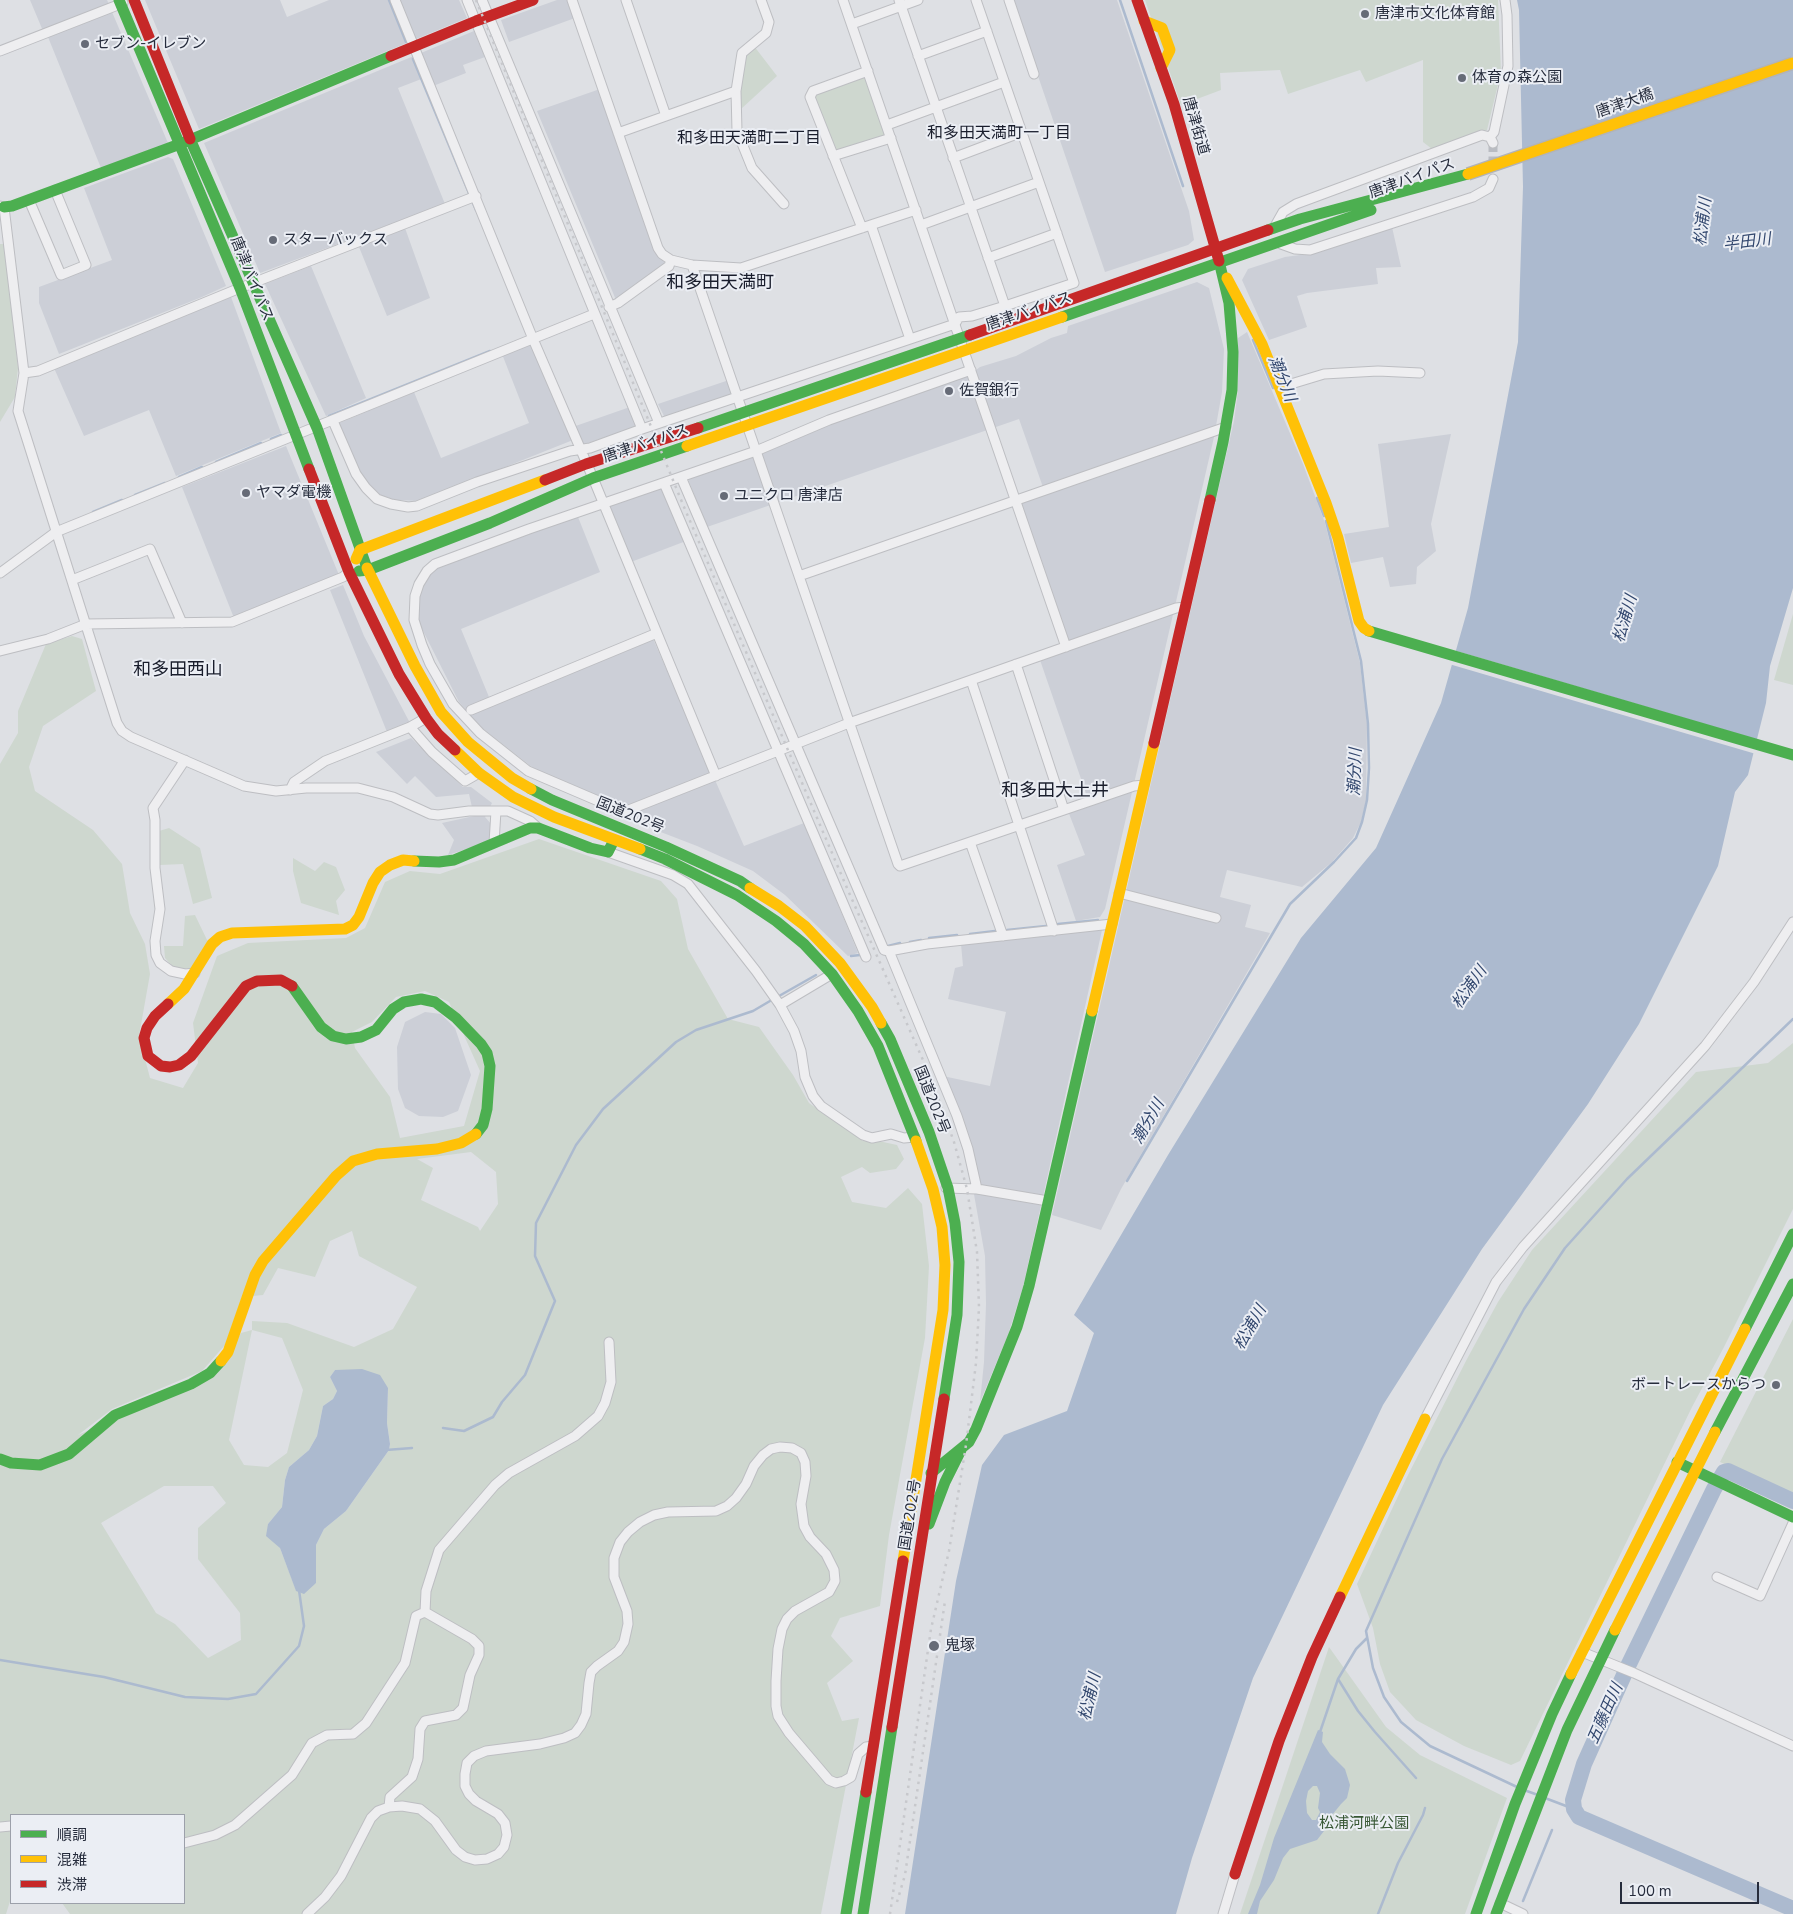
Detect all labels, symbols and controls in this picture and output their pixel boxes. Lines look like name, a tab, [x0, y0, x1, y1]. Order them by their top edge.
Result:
place label: 唐津市文化体育館	[1375, 5, 1495, 23]
marker: 唐津市文化体育館	[1359, 8, 1371, 20]
place label: セブン-イレブン	[95, 35, 206, 53]
marker: セブン-イレブン	[79, 38, 91, 50]
place label: 体育の森公園	[1472, 69, 1562, 87]
marker: 体育の森公園	[1456, 72, 1468, 84]
street label: 唐津大橋	[1594, 86, 1656, 122]
street label: 唐津街道	[1178, 95, 1212, 157]
district label: 和多田天満町一丁目	[927, 124, 1071, 144]
district label: 和多田天満町二丁目	[677, 129, 821, 149]
street label: 唐津バイパス	[1367, 155, 1457, 203]
water label: 松浦川	[1692, 197, 1716, 247]
place label: スターバックス	[283, 231, 388, 249]
water label: 半田川	[1722, 231, 1772, 255]
street label: 唐津バイパス	[226, 234, 276, 324]
marker: スターバックス	[267, 234, 279, 246]
district label: 和多田天満町	[666, 273, 774, 295]
street label: 唐津バイパス	[984, 289, 1074, 335]
water label: 潮分川	[1263, 353, 1299, 405]
place label: 佐賀銀行	[959, 382, 1019, 400]
marker: 佐賀銀行	[943, 385, 955, 397]
street label: 唐津バイパス	[601, 421, 691, 467]
place label: ヤマダ電機	[256, 484, 331, 502]
marker: ヤマダ電機	[240, 487, 252, 499]
place label: ユニクロ 唐津店	[734, 487, 843, 505]
marker: ユニクロ 唐津店	[718, 490, 730, 502]
water label: 松浦川	[1610, 593, 1642, 645]
district label: 和多田西山	[133, 660, 223, 682]
water label: 潮分川	[1346, 748, 1366, 796]
district label: 和多田大土井	[1001, 781, 1109, 803]
street label: 国道202号	[593, 794, 667, 838]
water label: 松浦川	[1448, 963, 1492, 1013]
street label: 国道202号	[909, 1063, 953, 1137]
water label: 潮分川	[1129, 1096, 1169, 1148]
water label: 松浦川	[1231, 1302, 1271, 1354]
place label: ボートレースからつ	[1631, 1376, 1766, 1394]
marker: ボートレースからつ	[1770, 1379, 1782, 1391]
street label: 国道202号	[896, 1478, 926, 1552]
place label: 鬼塚	[945, 1637, 975, 1655]
marker: 鬼塚	[927, 1639, 941, 1653]
water label: 松浦川	[1076, 1671, 1106, 1723]
water label: 五藤田川	[1584, 1681, 1628, 1747]
legend	[10, 1814, 185, 1904]
park label: 松浦河畔公園	[1319, 1815, 1409, 1833]
text: 順調	[57, 1825, 87, 1845]
text: 混雑	[57, 1850, 87, 1870]
scale bar	[1623, 1872, 1762, 1904]
text: 渋滞	[57, 1875, 87, 1895]
text: 100 m	[1628, 1881, 1672, 1901]

